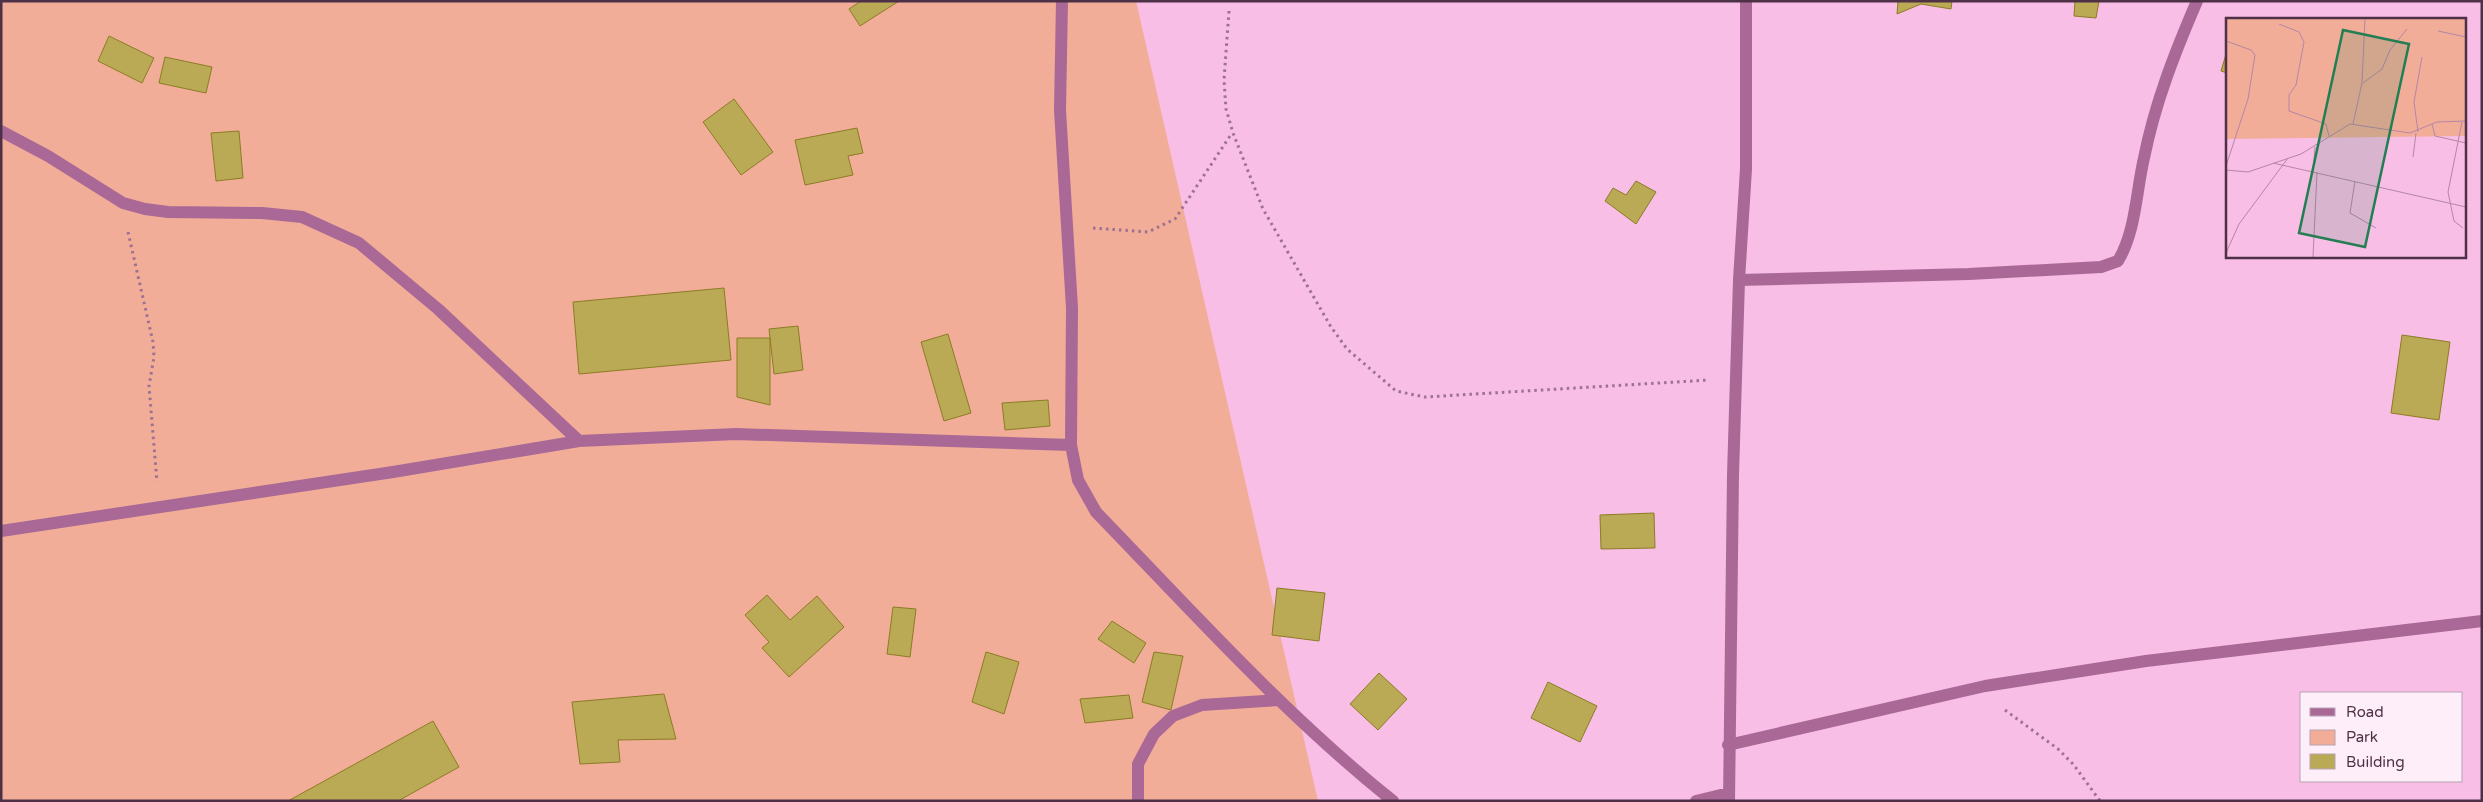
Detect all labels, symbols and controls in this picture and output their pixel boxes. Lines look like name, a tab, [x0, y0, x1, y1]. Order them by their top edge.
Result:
inset map	[2226, 18, 2466, 258]
legend	[2300, 692, 2463, 782]
text: Road	[2346, 703, 2384, 721]
text: Park	[2346, 728, 2378, 746]
text: Building	[2346, 753, 2405, 771]

